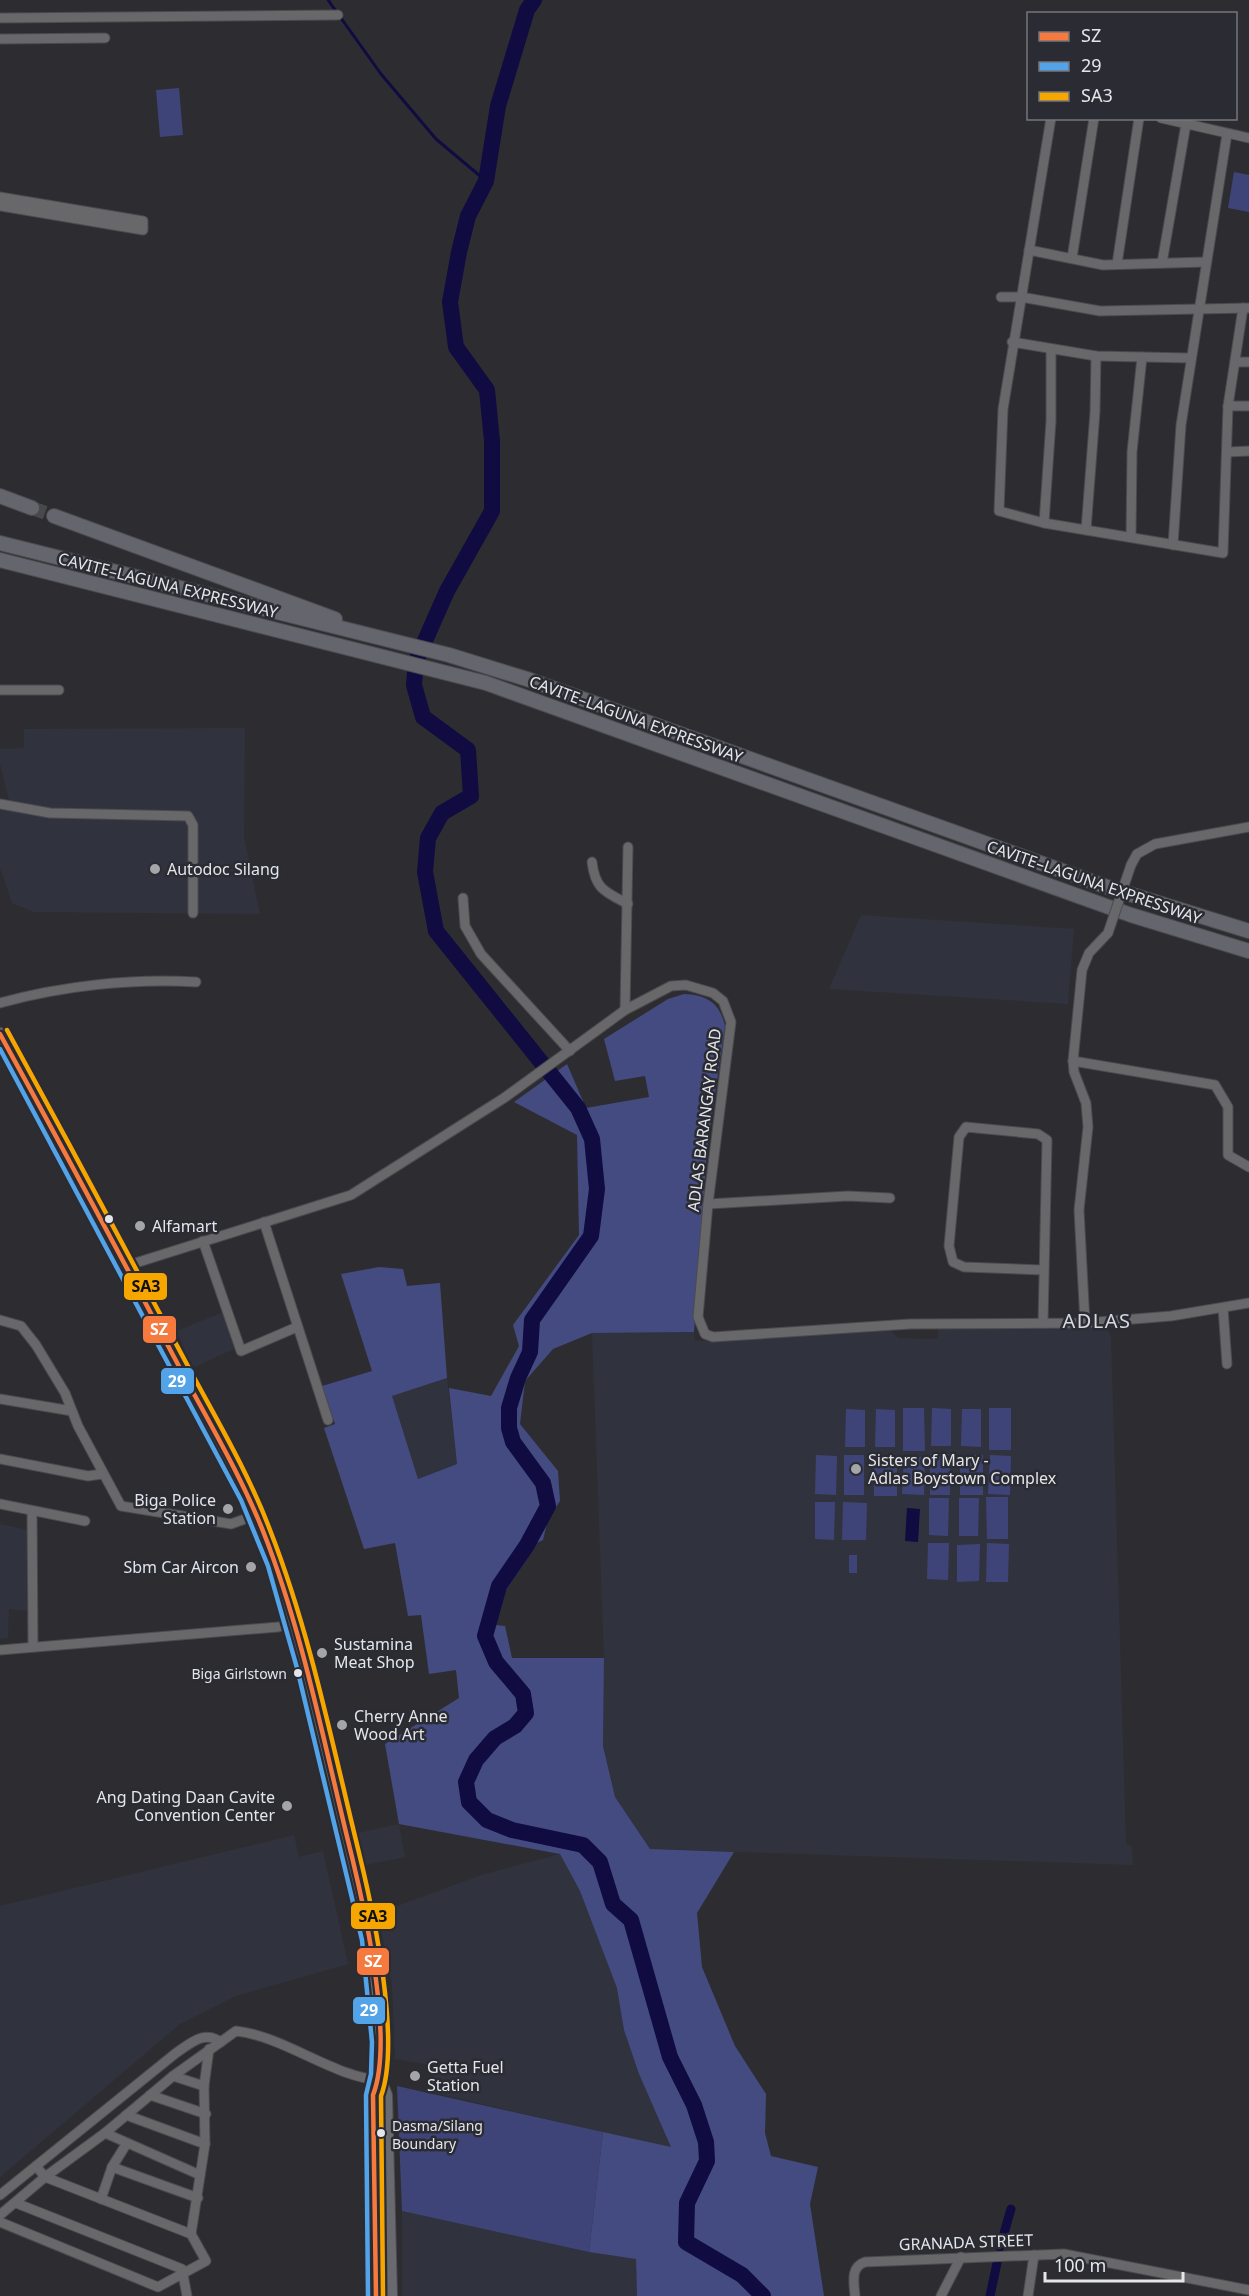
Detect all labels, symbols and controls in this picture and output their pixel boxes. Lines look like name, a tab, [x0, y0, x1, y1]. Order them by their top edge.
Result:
legend	[1027, 12, 1237, 120]
text: SZ	[1081, 23, 1101, 47]
text: 29	[1081, 53, 1102, 77]
text: SA3	[1081, 83, 1113, 107]
street label: CAVITE–LAGUNA EXPRESSWAY	[56, 547, 281, 623]
street label: CAVITE–LAGUNA EXPRESSWAY	[526, 670, 747, 768]
street label: CAVITE–LAGUNA EXPRESSWAY	[984, 835, 1205, 929]
place label: Autodoc Silang	[167, 858, 280, 880]
marker: Autodoc Silang	[148, 862, 162, 876]
street label: ADLAS BARANGAY ROAD	[682, 1027, 726, 1213]
unlabelled marker	[103, 1213, 115, 1225]
place label: Alfamart	[152, 1215, 217, 1237]
marker: Alfamart	[133, 1219, 147, 1233]
line badge: SA3	[123, 1272, 168, 1301]
text: SA3	[131, 1275, 161, 1297]
district label: ADLAS	[1062, 1307, 1132, 1334]
line badge: SZ	[142, 1315, 177, 1344]
text: SZ	[150, 1318, 168, 1340]
line badge: 29	[160, 1367, 195, 1395]
text: 29	[168, 1370, 186, 1392]
place label: Sisters of Mary - Adlas Boystown Complex	[868, 1449, 1057, 1489]
marker: Sisters of Mary - Adlas Boystown Complex	[849, 1462, 863, 1476]
place label: Biga Police Station	[134, 1489, 216, 1529]
marker: Biga Police Station	[221, 1502, 235, 1516]
place label: Sbm Car Aircon	[124, 1556, 239, 1578]
marker: Sbm Car Aircon	[244, 1560, 258, 1574]
place label: Sustamina Meat Shop	[334, 1633, 415, 1673]
marker: Sustamina Meat Shop	[315, 1646, 329, 1660]
place label: Biga Girlstown	[191, 1664, 287, 1683]
marker: Biga Girlstown	[292, 1667, 304, 1679]
place label: Cherry Anne Wood Art	[354, 1705, 448, 1745]
marker: Cherry Anne Wood Art	[335, 1718, 349, 1732]
place label: Ang Dating Daan Cavite Convention Center	[97, 1786, 275, 1826]
marker: Ang Dating Daan Cavite Convention Center	[280, 1799, 294, 1813]
line badge: SA3	[350, 1902, 396, 1930]
text: SA3	[358, 1905, 388, 1927]
line badge: SZ	[356, 1947, 390, 1976]
text: SZ	[364, 1950, 382, 1972]
line badge: 29	[352, 1996, 386, 2025]
text: 29	[360, 1999, 378, 2021]
place label: Getta Fuel Station	[427, 2056, 504, 2096]
marker: Getta Fuel Station	[408, 2069, 422, 2083]
place label: Dasma/Silang Boundary	[392, 2116, 483, 2153]
marker: Dasma/Silang Boundary	[375, 2127, 387, 2139]
street label: GRANADA STREET	[899, 2229, 1034, 2255]
scale bar	[1045, 2245, 1183, 2283]
text: 100 m	[1054, 2253, 1106, 2277]

